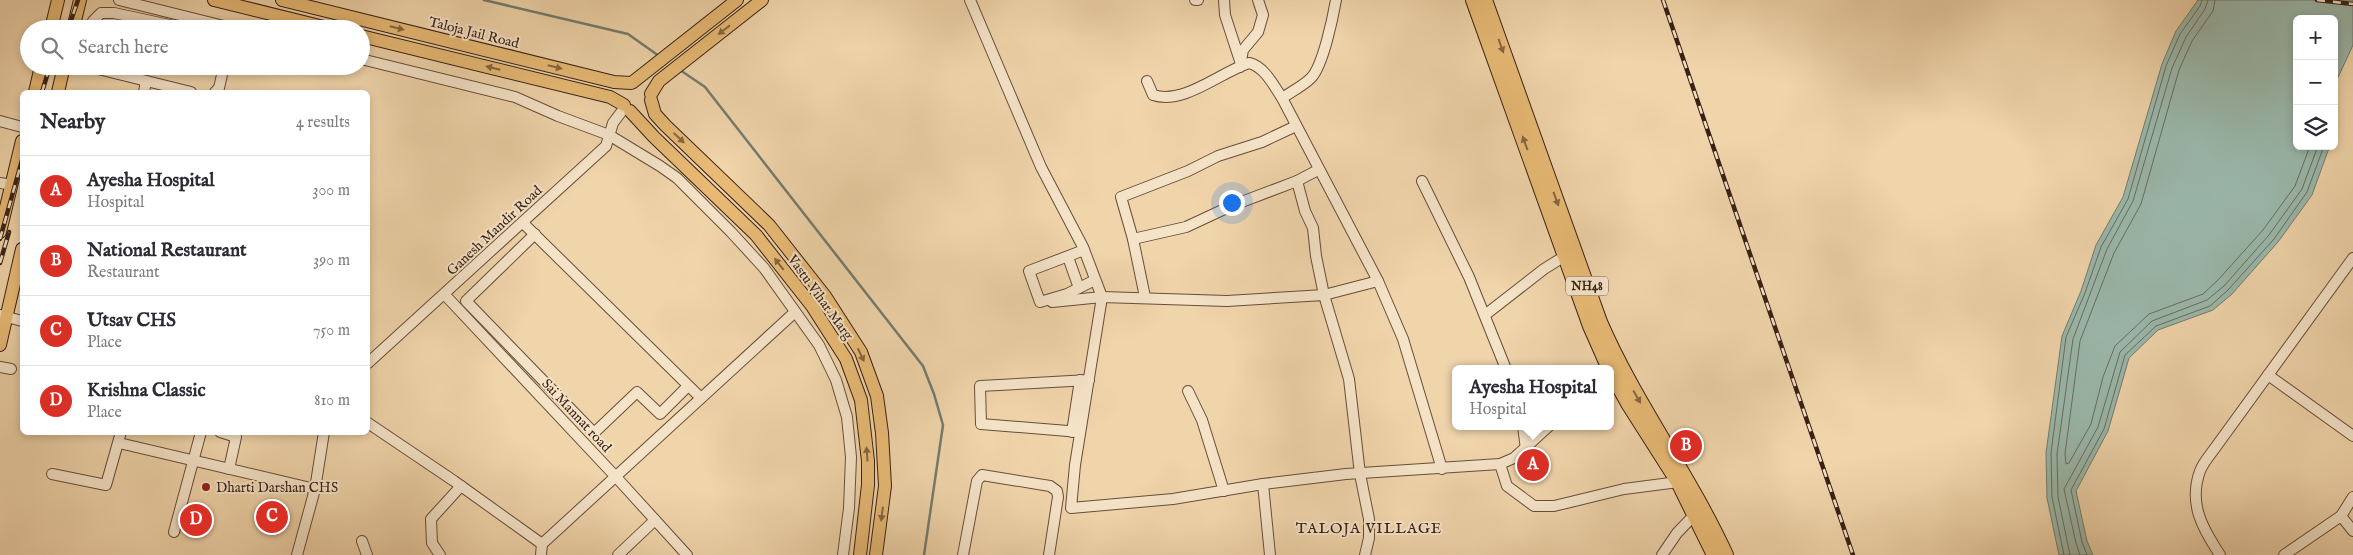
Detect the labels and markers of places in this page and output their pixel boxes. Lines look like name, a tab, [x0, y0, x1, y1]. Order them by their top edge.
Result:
pin: B	[1670, 427, 1702, 465]
pin: A	[1517, 446, 1549, 484]
place label: Dharti Darshan CHS	[216, 479, 338, 497]
marker: Dharti Darshan CHS	[200, 481, 212, 493]
pin: C	[256, 498, 288, 536]
pin: D	[180, 501, 212, 539]

